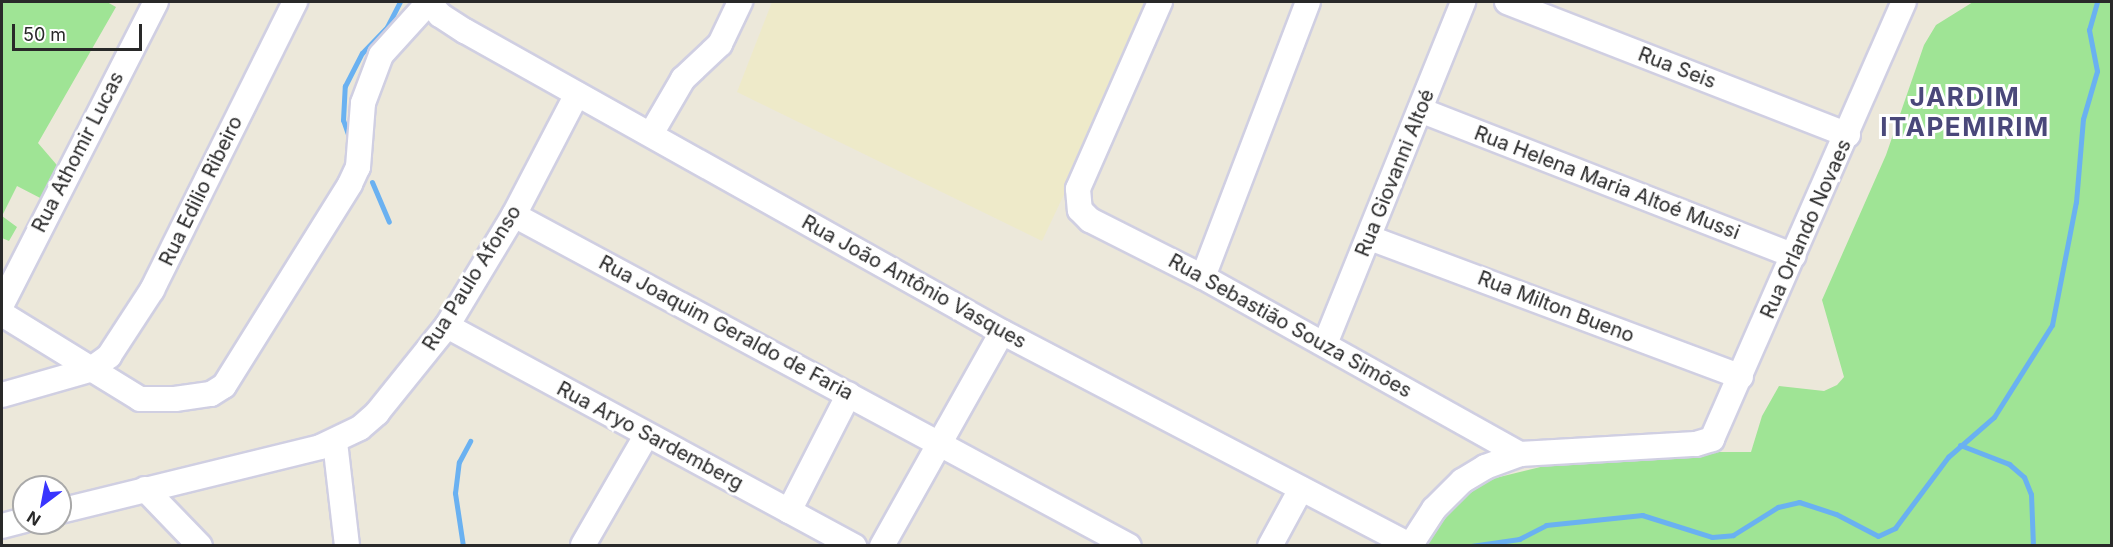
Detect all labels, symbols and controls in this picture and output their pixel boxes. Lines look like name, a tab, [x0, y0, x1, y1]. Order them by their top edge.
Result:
scale bar	[15, 12, 146, 50]
text: 50 m	[23, 24, 66, 45]
street label: Rua Seis	[1635, 42, 1719, 94]
street label: Rua Athomir Lucas	[27, 68, 129, 236]
district label: JARDIM ITAPEMIRIM	[1880, 81, 2050, 142]
street label: Rua Giovanni Altoé	[1350, 86, 1440, 260]
street label: Rua Edilio Ribeiro	[154, 112, 248, 270]
street label: Rua Helena Maria Altoé Mussi	[1471, 121, 1743, 245]
street label: Rua Orlando Novaes	[1756, 136, 1856, 322]
street label: Rua Paulo Afonso	[418, 201, 526, 355]
street label: Rua João Antônio Vasques	[798, 210, 1030, 354]
street label: Rua Sebastião Souza Simões	[1164, 249, 1416, 403]
street label: Rua Joaquim Geraldo de Faria	[595, 251, 857, 405]
street label: Rua Milton Bueno	[1474, 266, 1638, 348]
street label: Rua Aryo Sardemberg	[553, 377, 747, 495]
north arrow	[12, 475, 72, 535]
text: N	[23, 507, 44, 530]

